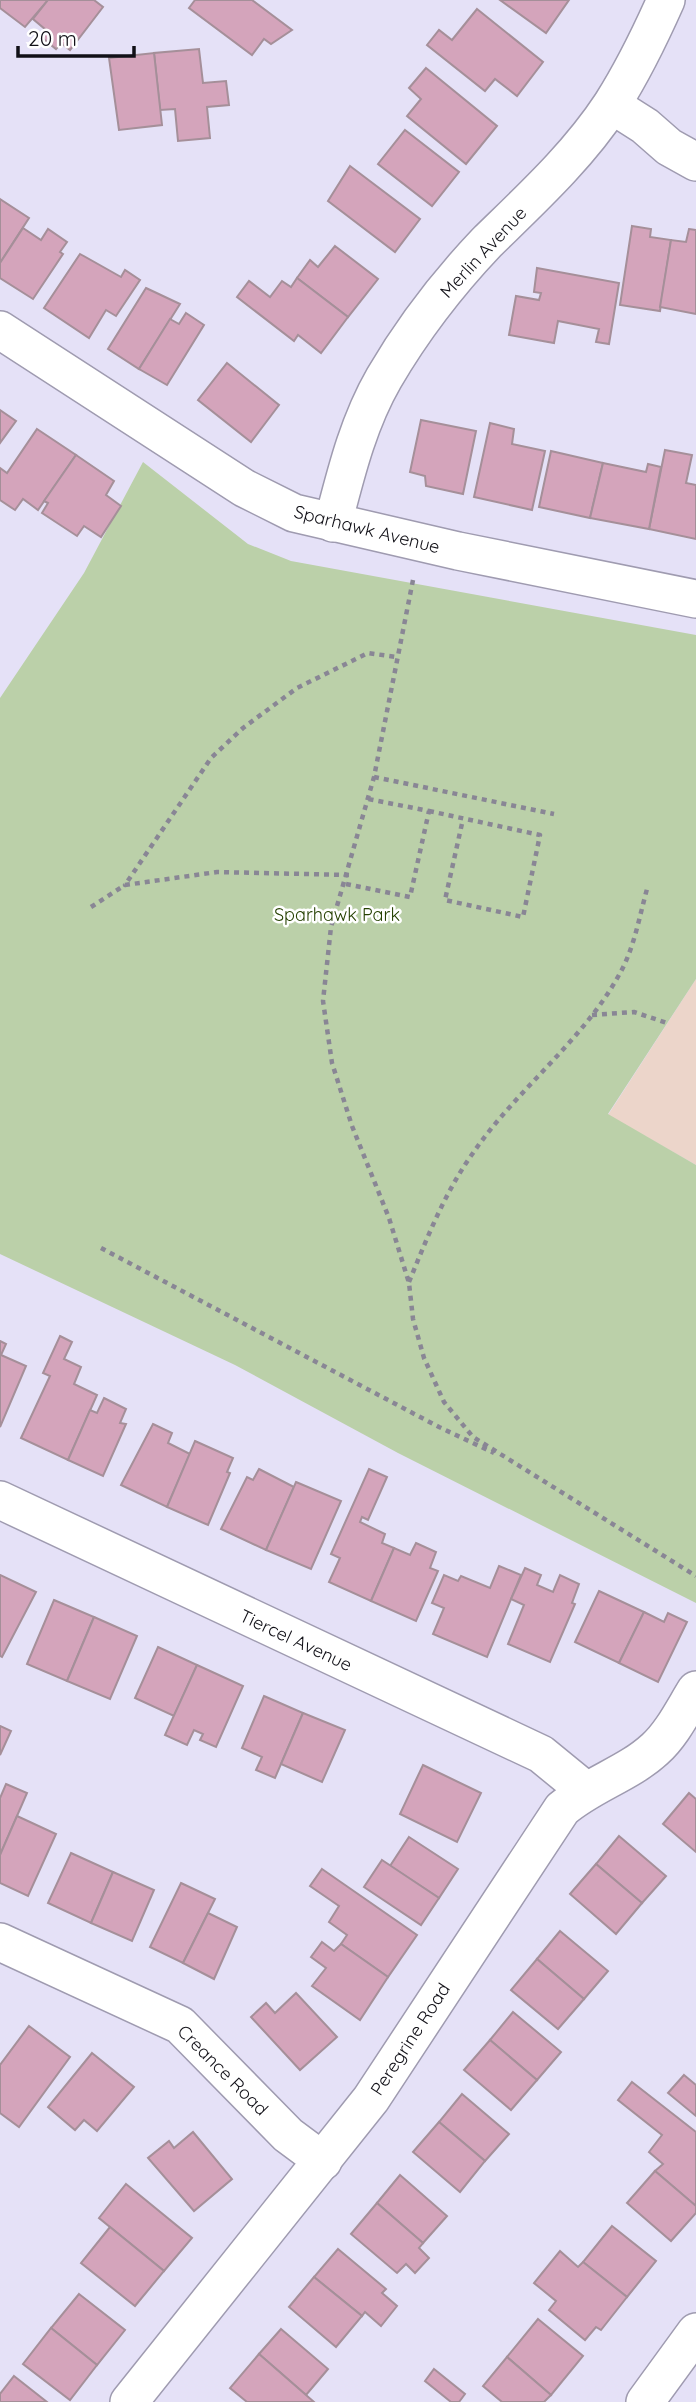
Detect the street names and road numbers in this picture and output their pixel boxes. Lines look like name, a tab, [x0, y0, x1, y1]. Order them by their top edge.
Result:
street label: Merlin Avenue	[435, 201, 531, 303]
street label: Sparhawk Avenue	[292, 500, 442, 558]
street label: Tiercel Avenue	[236, 1604, 356, 1676]
street label: Peregrine Road	[365, 1978, 455, 2100]
street label: Creance Road	[173, 2020, 273, 2120]

